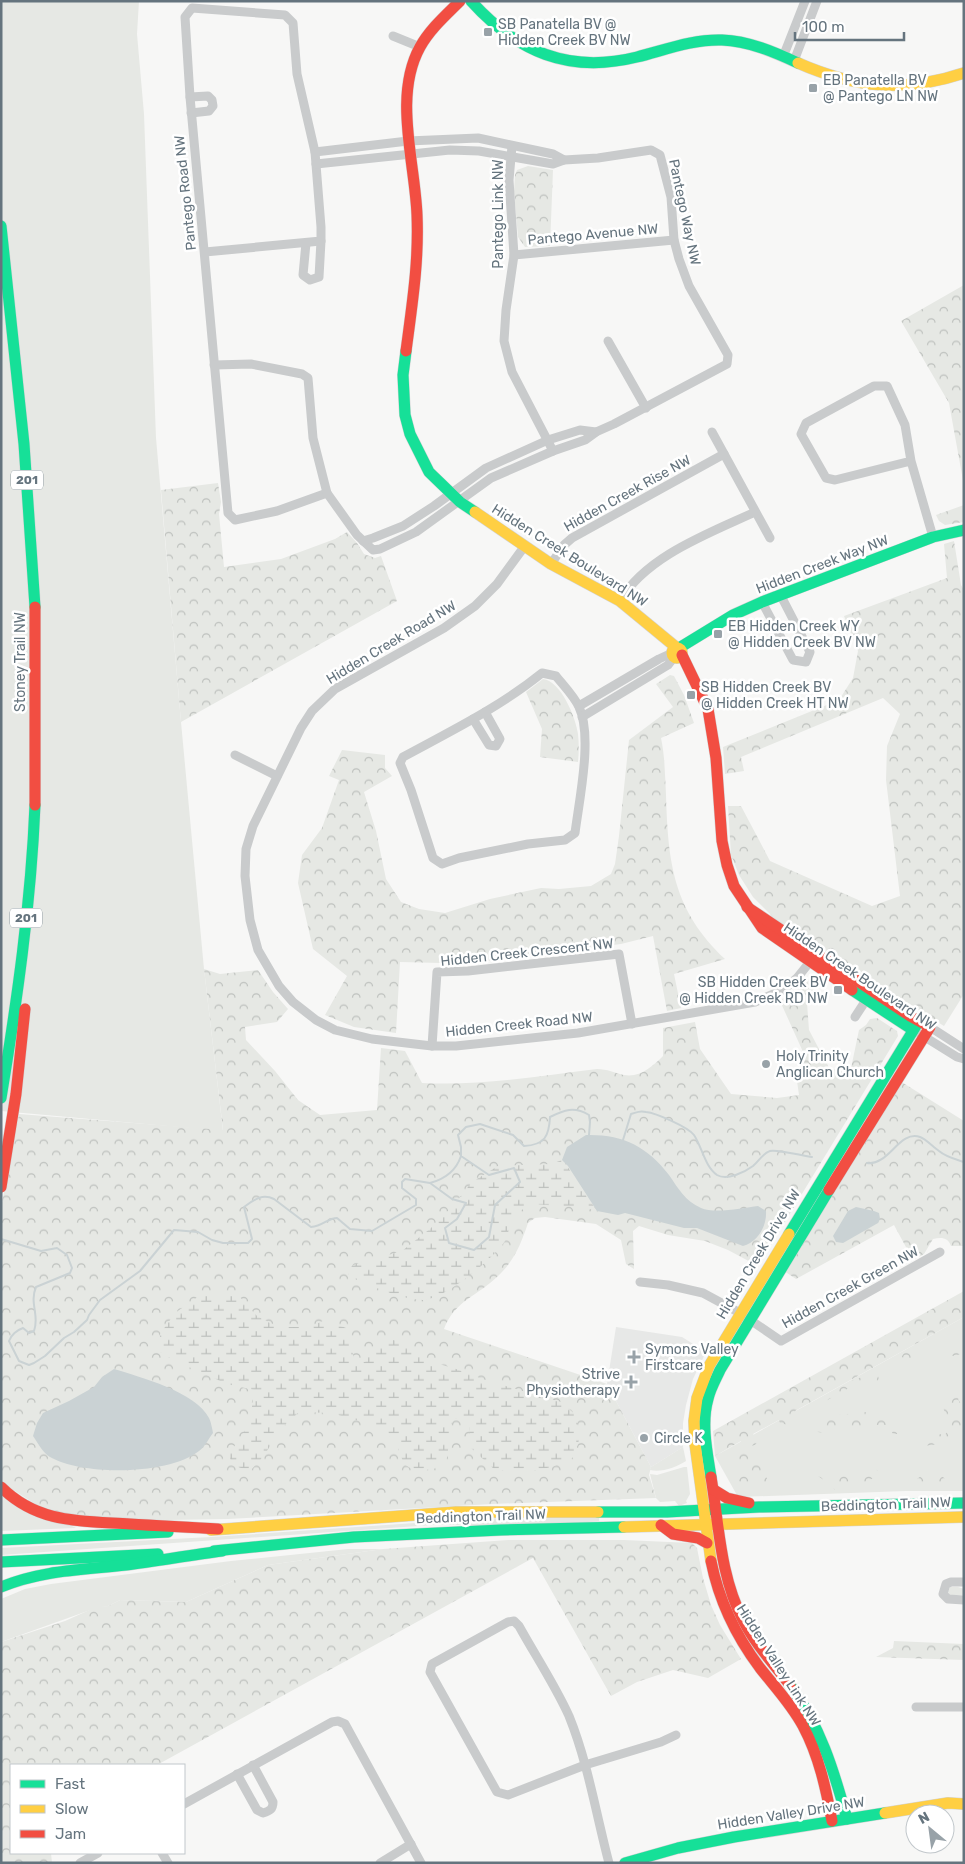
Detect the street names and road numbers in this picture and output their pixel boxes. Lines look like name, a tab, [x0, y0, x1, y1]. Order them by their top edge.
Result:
street label: Pantego Road NW	[171, 135, 200, 251]
street label: Pantego Way NW	[665, 157, 704, 267]
street label: Pantego Link NW	[490, 159, 507, 269]
street label: Pantego Avenue NW	[527, 220, 659, 249]
street label: Hidden Creek Rise NW	[561, 451, 694, 535]
road number: 201	[11, 470, 43, 490]
street label: Hidden Creek Boulevard NW	[489, 500, 651, 610]
street label: Hidden Creek Way NW	[754, 531, 891, 598]
street label: Hidden Creek Road NW	[323, 597, 459, 688]
street label: Stoney Trail NW	[12, 612, 29, 712]
road number: 201	[10, 908, 42, 928]
street label: Hidden Creek Boulevard NW	[780, 919, 939, 1034]
street label: Hidden Creek Crescent NW	[440, 935, 614, 970]
street label: Hidden Creek Road NW	[445, 1008, 594, 1041]
street label: Hidden Creek Drive NW	[713, 1186, 804, 1322]
street label: Hidden Creek Green NW	[779, 1243, 922, 1332]
street label: Beddington Trail NW	[821, 1494, 951, 1515]
street label: Beddington Trail NW	[416, 1506, 546, 1527]
street label: Hidden Valley Link NW	[733, 1601, 824, 1729]
street label: Hidden Valley Drive NW	[716, 1793, 866, 1834]

